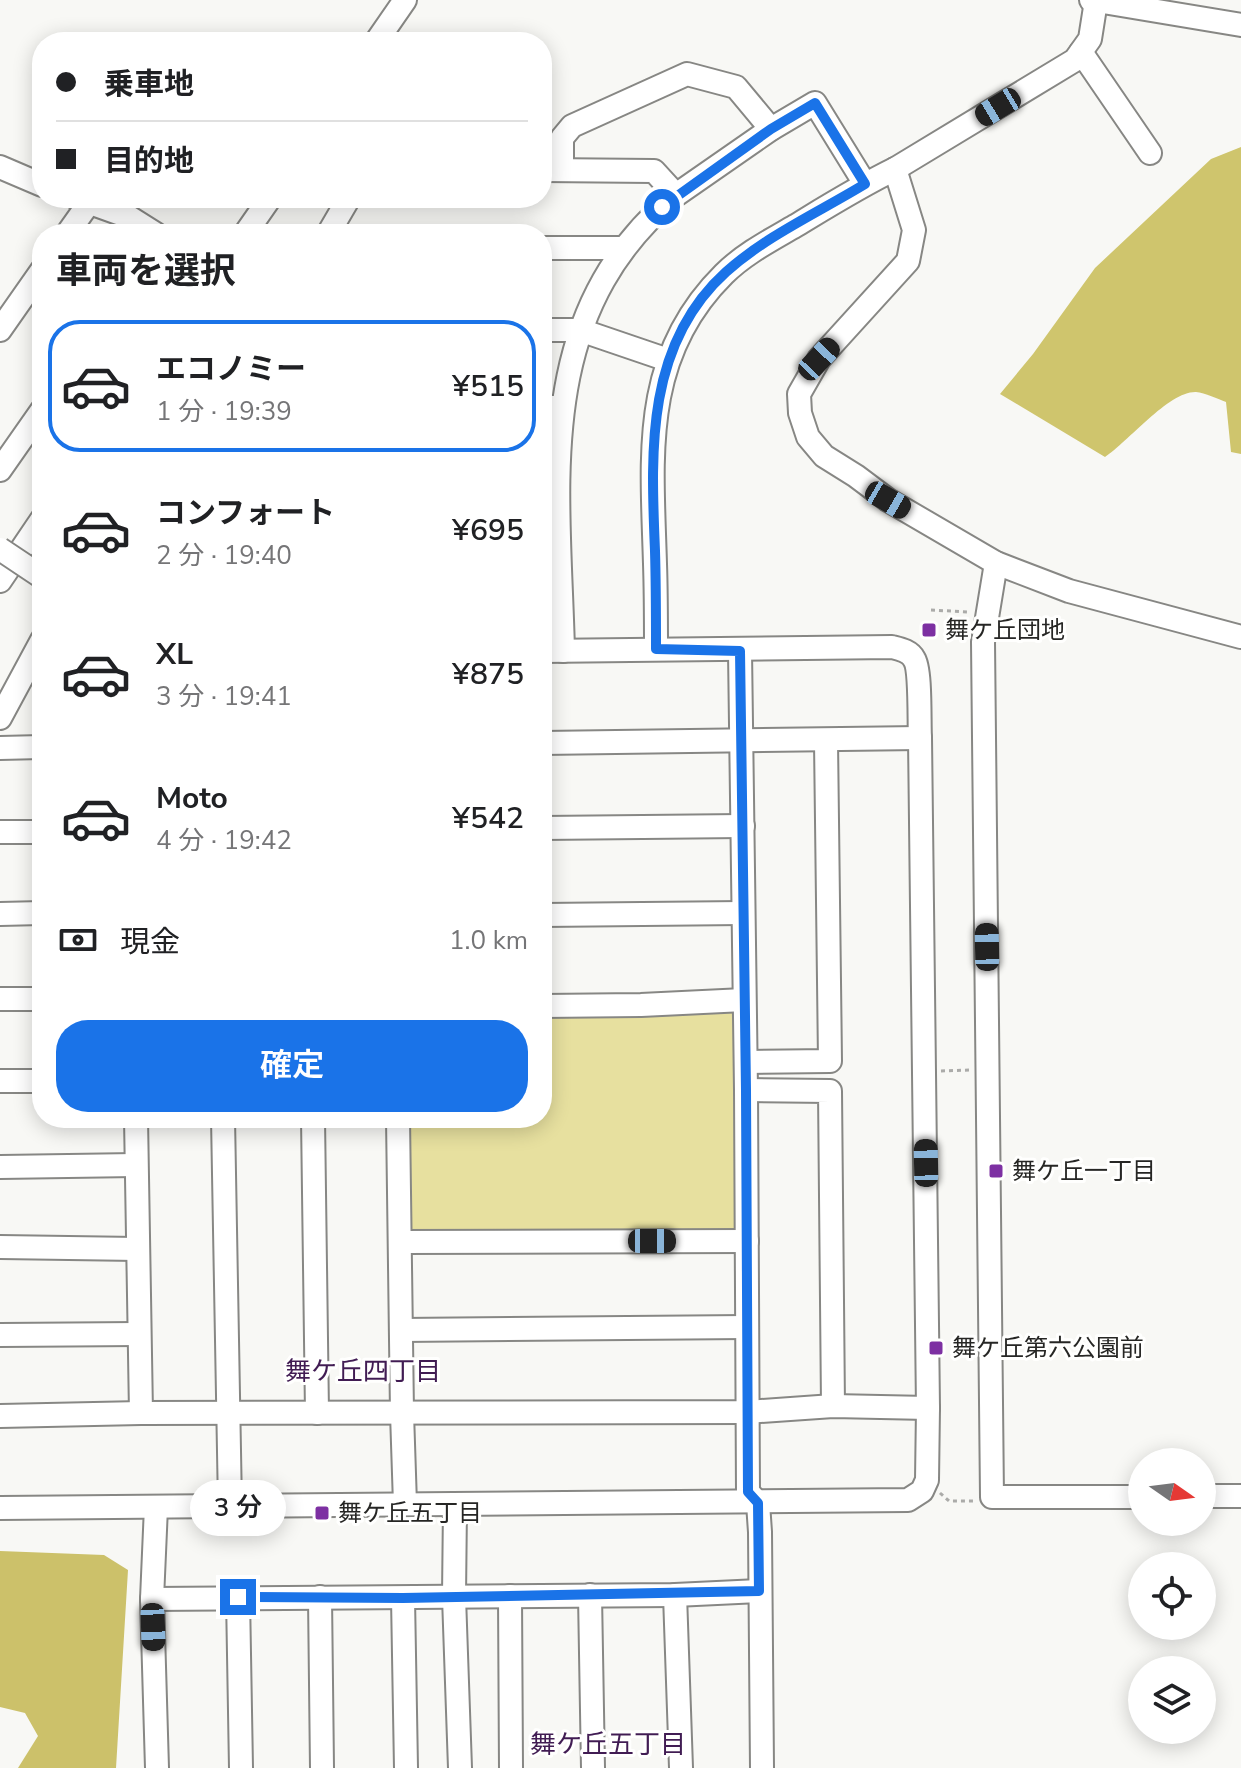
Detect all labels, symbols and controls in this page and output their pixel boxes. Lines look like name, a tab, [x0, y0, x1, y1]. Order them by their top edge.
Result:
text: 乗車地	[104, 64, 194, 105]
car	[971, 84, 1025, 130]
text: 目的地	[104, 141, 194, 182]
route start	[644, 189, 680, 225]
text: 車両を選択	[56, 247, 236, 296]
car	[794, 333, 844, 385]
text: エコノミー	[156, 349, 306, 390]
icon: car	[60, 350, 132, 422]
text: ¥515	[452, 366, 524, 407]
text: 1 分 · 19:39	[156, 394, 292, 429]
car	[861, 478, 915, 522]
text: コンフォート	[156, 493, 335, 534]
icon: car	[60, 494, 132, 566]
text: ¥695	[452, 510, 524, 551]
text: 2 分 · 19:40	[156, 538, 292, 573]
place label: 舞ケ丘団地	[945, 614, 1065, 646]
marker: 舞ケ丘団地	[920, 621, 938, 639]
text: XL	[156, 634, 193, 675]
icon: car	[60, 638, 132, 710]
text: ¥875	[452, 654, 524, 695]
text: 3 分 · 19:41	[156, 679, 292, 714]
text: Moto	[156, 778, 228, 819]
icon: car	[60, 782, 132, 854]
text: ¥542	[452, 798, 524, 839]
text: 4 分 · 19:42	[156, 823, 292, 858]
icon: cash	[56, 918, 100, 962]
text: 現金	[120, 922, 180, 963]
text: 1.0 km	[449, 923, 528, 958]
car	[975, 923, 999, 971]
button: 確定	[56, 1020, 528, 1112]
car	[914, 1139, 938, 1187]
place label: 舞ケ丘一丁目	[1012, 1155, 1156, 1187]
marker: 舞ケ丘一丁目	[987, 1162, 1005, 1180]
car	[628, 1229, 676, 1253]
place label: 舞ケ丘第六公園前	[952, 1332, 1144, 1364]
marker: 舞ケ丘第六公園前	[927, 1339, 945, 1357]
district label: 舞ケ丘四丁目	[285, 1354, 441, 1389]
north arrow	[1128, 1448, 1216, 1536]
map controls	[1128, 1448, 1216, 1744]
callout: 3 分	[190, 1481, 286, 1537]
text: 3 分	[214, 1490, 262, 1525]
place label: 舞ケ丘五丁目	[338, 1497, 482, 1529]
marker: 舞ケ丘五丁目	[313, 1504, 331, 1522]
button: locate	[1128, 1552, 1216, 1640]
route end	[220, 1579, 256, 1615]
car	[140, 1603, 166, 1651]
button: layers	[1128, 1656, 1216, 1744]
district label: 舞ケ丘五丁目	[530, 1727, 686, 1762]

